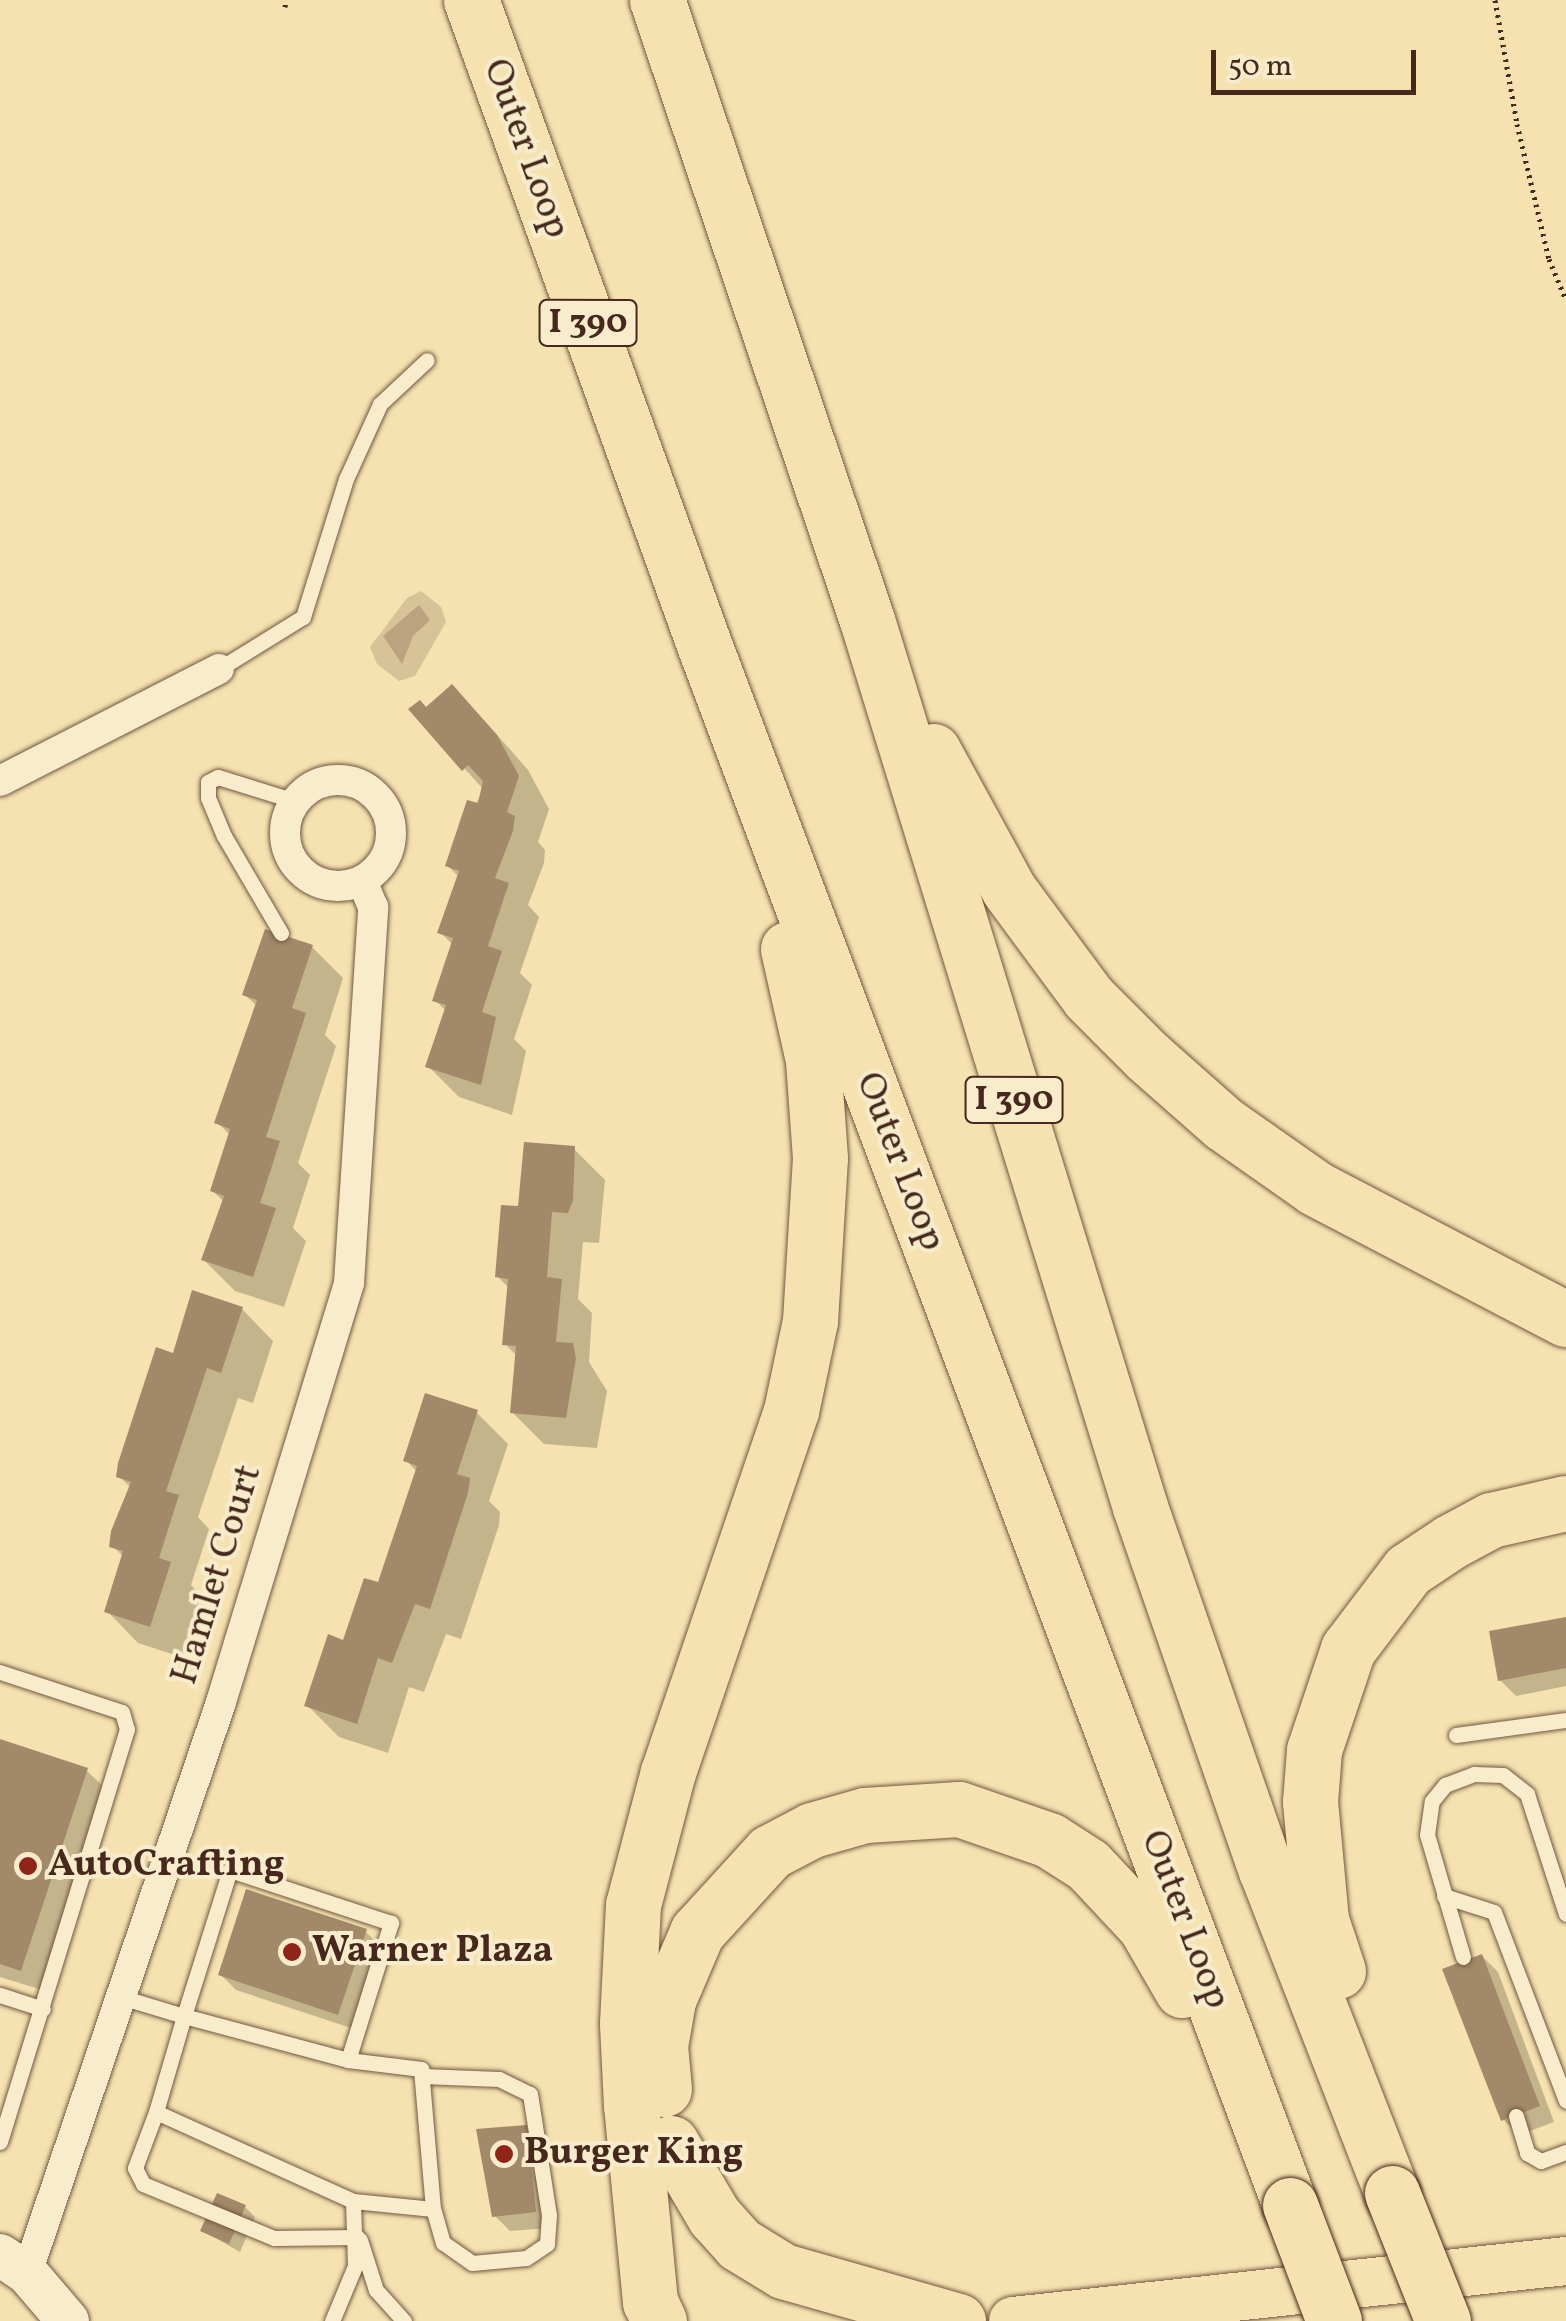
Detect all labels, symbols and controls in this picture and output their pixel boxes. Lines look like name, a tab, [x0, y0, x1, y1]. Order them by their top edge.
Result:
scale bar	[1216, 30, 1421, 92]
text: 50 m	[1228, 46, 1292, 88]
street label: Outer Loop	[472, 53, 578, 245]
road number: I 390	[538, 293, 638, 353]
street label: Outer Loop	[844, 1066, 954, 1258]
road number: I 390	[964, 1070, 1064, 1130]
street label: Hamlet Court	[163, 1460, 273, 1690]
street label: Outer Loop	[1129, 1824, 1239, 2016]
place label: AutoCrafting	[48, 1843, 285, 1889]
marker: AutoCrafting	[17, 1855, 39, 1877]
place label: Warner Plaza	[312, 1929, 553, 1975]
marker: Warner Plaza	[281, 1941, 303, 1963]
place label: Burger King	[524, 2131, 743, 2177]
marker: Burger King	[493, 2143, 515, 2165]

